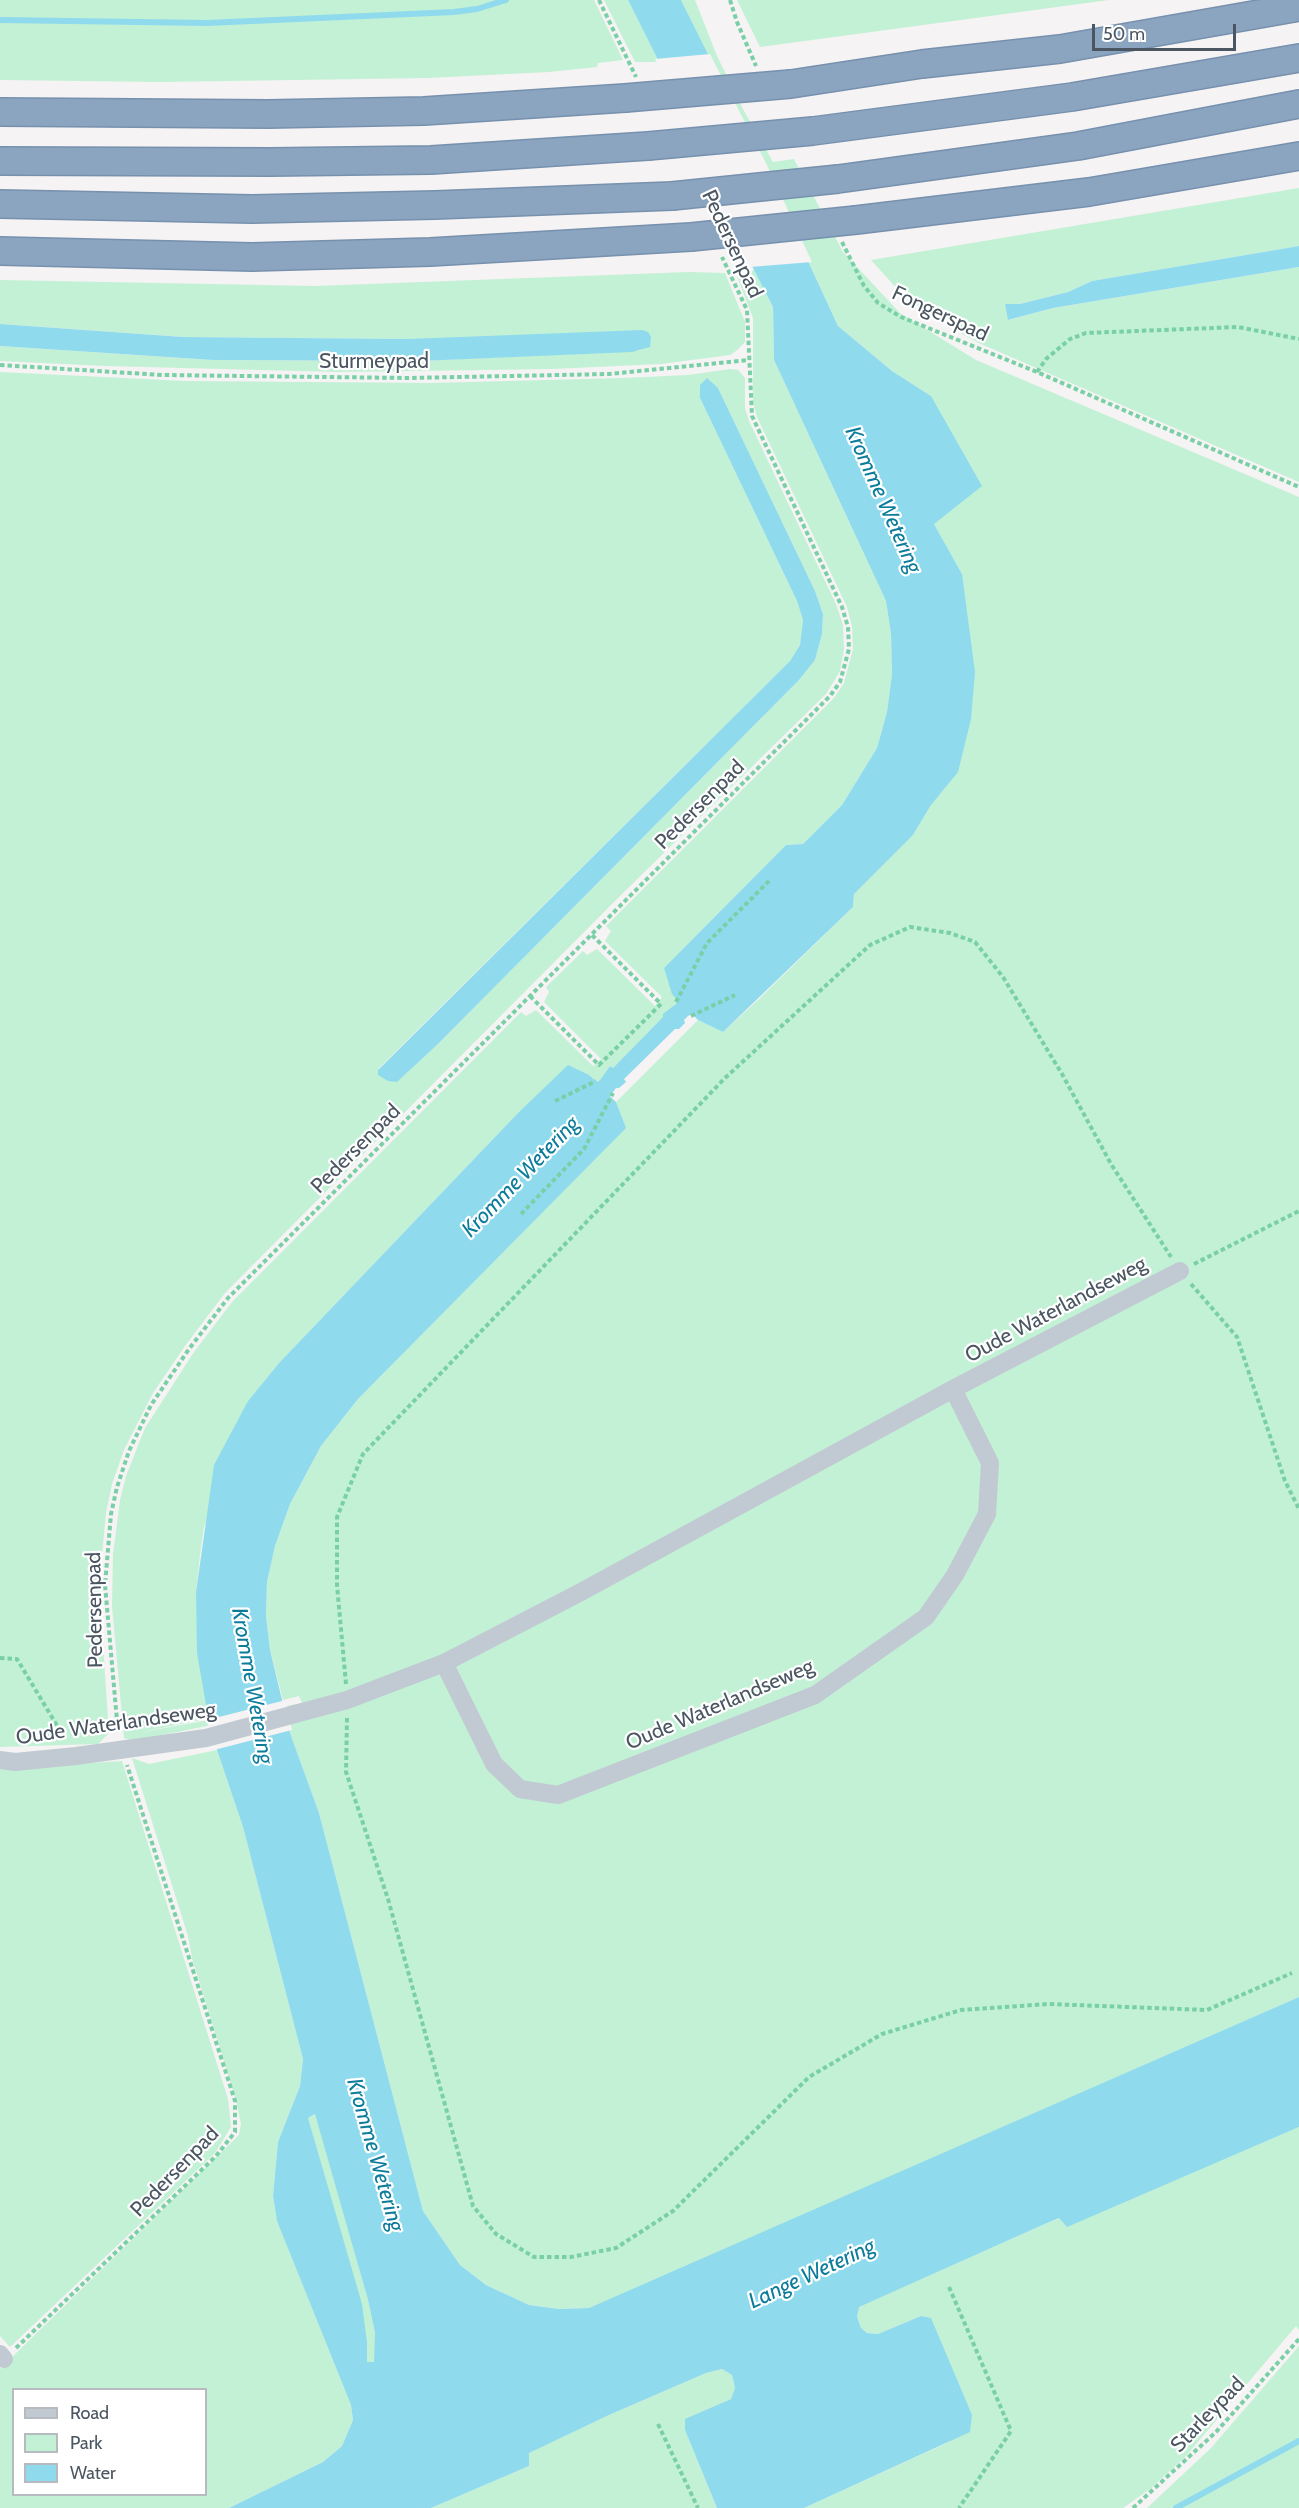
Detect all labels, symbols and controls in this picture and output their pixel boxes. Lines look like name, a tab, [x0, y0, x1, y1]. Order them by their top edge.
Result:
scale bar	[1095, 12, 1239, 50]
text: 50 m	[1103, 23, 1145, 45]
street label: Pedersenpad	[696, 186, 768, 302]
street label: Fongerspad	[888, 281, 992, 347]
street label: Sturmeypad	[319, 349, 429, 375]
water label: Kromme Wetering	[839, 422, 927, 578]
street label: Pedersenpad	[650, 755, 750, 855]
street label: Pedersenpad	[306, 1099, 406, 1199]
water label: Kromme Wetering	[457, 1111, 585, 1243]
street label: Oude Waterlandseweg	[961, 1252, 1151, 1368]
street label: Pedersenpad	[81, 1552, 109, 1668]
water label: Kromme Wetering	[225, 1606, 279, 1766]
street label: Oude Waterlandseweg	[622, 1654, 818, 1756]
street label: Oude Waterlandseweg	[14, 1697, 218, 1751]
water label: Kromme Wetering	[341, 2075, 409, 2235]
street label: Pedersenpad	[126, 2121, 224, 2223]
water label: Lange Wetering	[745, 2233, 879, 2315]
street label: Starleypad	[1166, 2372, 1250, 2458]
legend	[12, 2388, 207, 2496]
text: Road	[70, 2402, 109, 2424]
text: Park	[70, 2432, 102, 2454]
text: Water	[70, 2462, 116, 2484]

